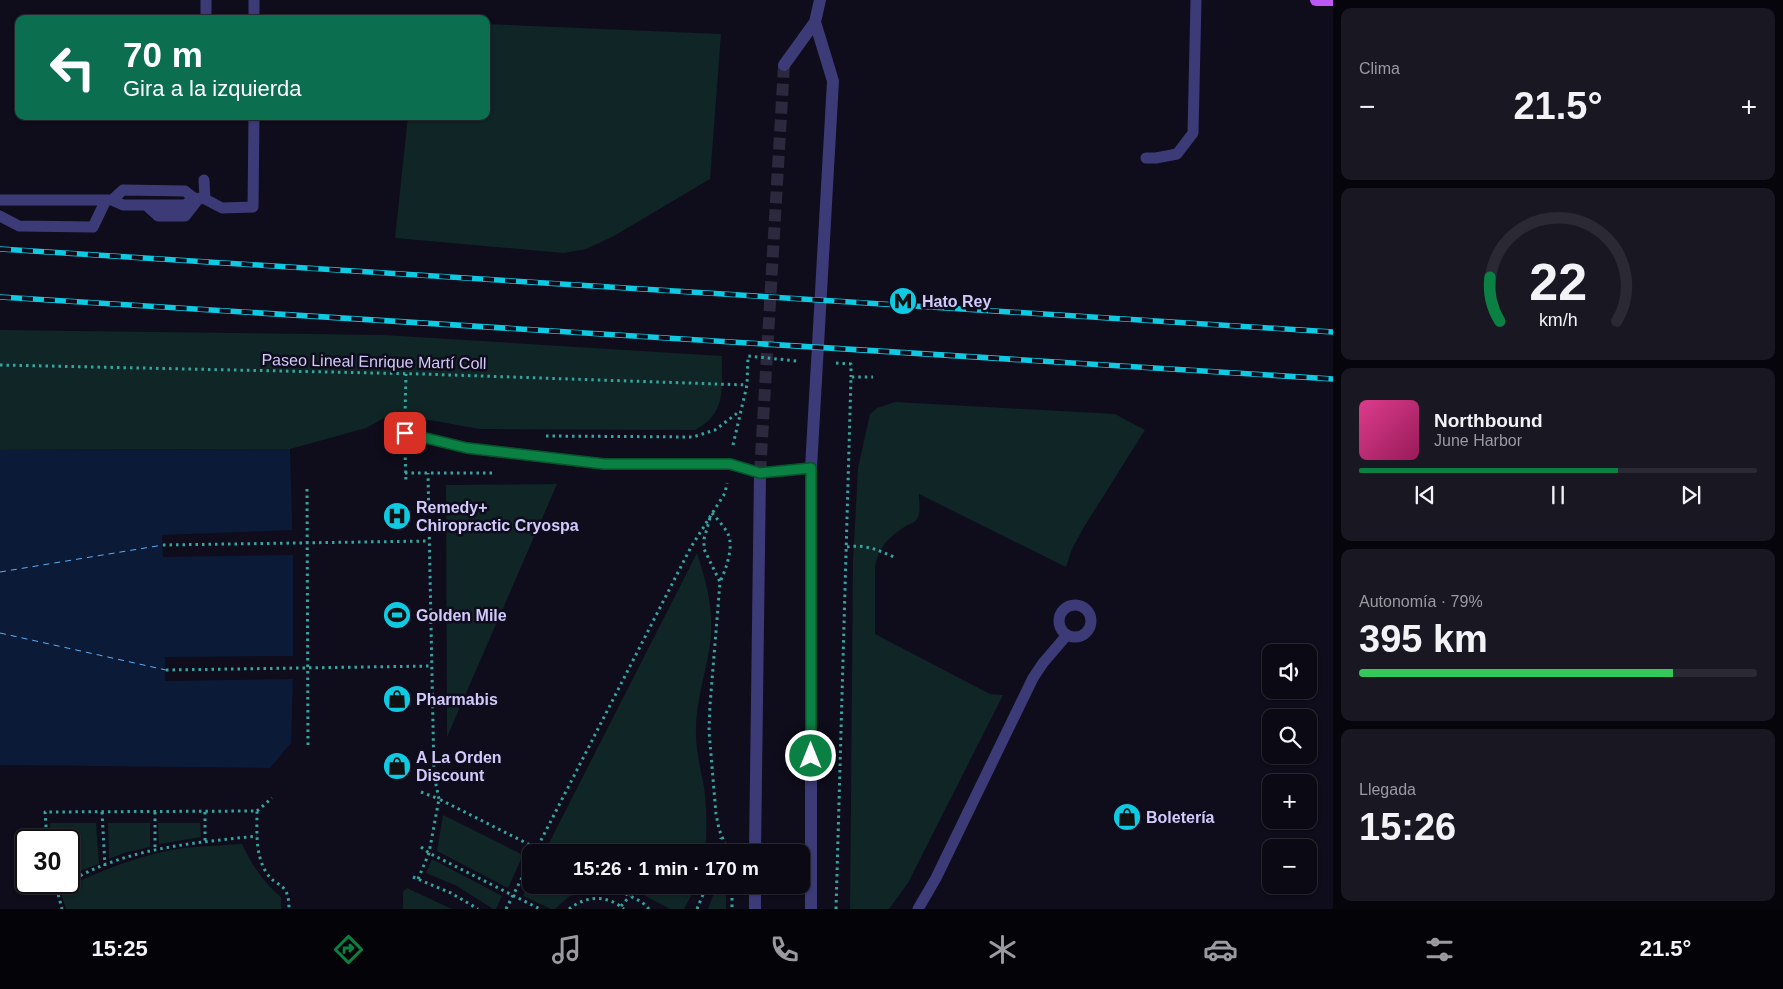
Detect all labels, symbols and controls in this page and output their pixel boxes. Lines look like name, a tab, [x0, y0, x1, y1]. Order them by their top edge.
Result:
icon: left	[40, 35, 105, 100]
text: 70 m	[123, 35, 203, 74]
text: Clima	[1359, 60, 1400, 77]
text: Gira a la izquierda	[123, 76, 302, 101]
text: 21.5°	[1513, 85, 1603, 127]
text: −	[1359, 91, 1375, 122]
text: +	[1741, 91, 1757, 122]
text: 22	[1529, 253, 1587, 311]
metro station icon: Hato Rey	[888, 286, 918, 316]
place label: Hato Rey	[922, 293, 991, 310]
text: km/h	[1539, 310, 1577, 330]
street label: Paseo Lineal Enrique Martí Coll	[261, 351, 487, 372]
text: Northbound	[1434, 410, 1543, 431]
pin	[384, 412, 426, 454]
icon: arrive	[391, 419, 419, 447]
text: June Harbor	[1434, 432, 1522, 449]
icon: previous	[1411, 481, 1439, 509]
icon: pause	[1544, 481, 1572, 509]
icon: next	[1677, 481, 1705, 509]
place label: Remedy+ Chiropractic Cryospa	[416, 499, 579, 534]
hospital icon: Remedy+ Chiropractic Cryospa	[382, 501, 412, 531]
text: Autonomía · 79%	[1359, 593, 1483, 610]
sports icon: Golden Mile	[382, 600, 412, 630]
place label: Golden Mile	[416, 607, 507, 624]
text: 395 km	[1359, 618, 1488, 660]
map controls	[1262, 644, 1317, 894]
button: sound	[1262, 644, 1317, 699]
shop icon: Pharmabis	[382, 684, 412, 714]
place label: Pharmabis	[416, 691, 498, 708]
button: search	[1262, 709, 1317, 764]
position arrow	[784, 729, 836, 781]
place label: A La Orden Discount	[416, 749, 502, 784]
shop icon: A La Orden Discount	[382, 751, 412, 781]
button: +	[1262, 774, 1317, 829]
text: Llegada	[1359, 781, 1416, 798]
shop icon: Boletería	[1112, 802, 1142, 832]
text: 15:26	[1359, 806, 1456, 848]
place label: Boletería	[1146, 809, 1215, 826]
speed limit sign: 30	[15, 829, 80, 894]
button: −	[1262, 839, 1317, 894]
text: 15:26 · 1 min · 170 m	[573, 858, 759, 879]
icon: directions	[331, 932, 366, 967]
icon: music	[549, 932, 584, 967]
icon: phone	[767, 932, 802, 967]
icon: climate	[985, 932, 1020, 967]
icon: car	[1203, 932, 1238, 967]
icon: filters	[1422, 932, 1457, 967]
text: 15:25	[92, 936, 148, 961]
text: 21.5°	[1640, 936, 1691, 961]

